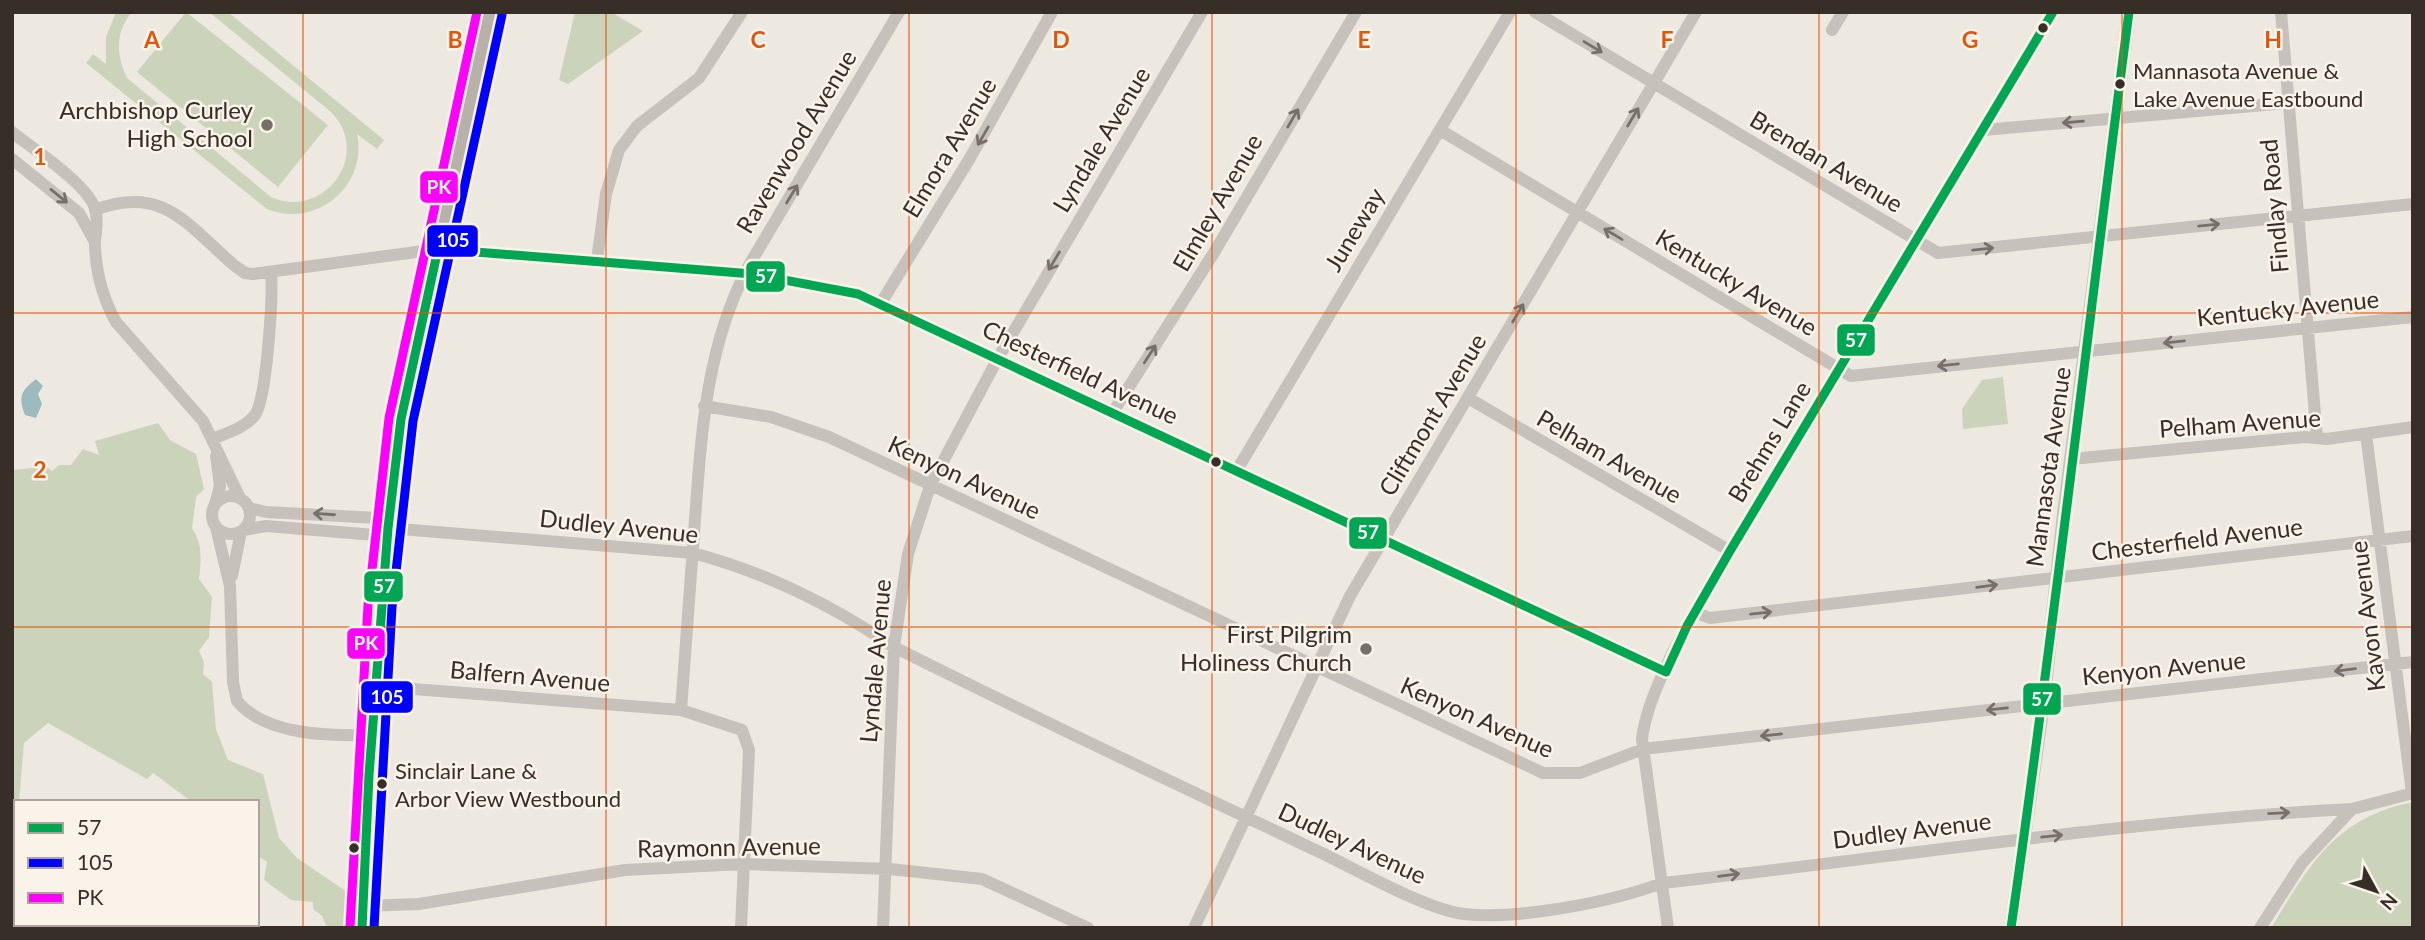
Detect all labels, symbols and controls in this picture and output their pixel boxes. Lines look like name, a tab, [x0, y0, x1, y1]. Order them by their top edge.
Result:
unlabelled marker	[2036, 21, 2050, 35]
text: A	[143, 25, 161, 53]
text: B	[447, 25, 463, 53]
text: C	[750, 25, 766, 53]
text: D	[1052, 25, 1070, 53]
text: E	[1357, 25, 1371, 53]
text: F	[1660, 25, 1674, 53]
text: G	[1962, 25, 1978, 53]
text: H	[2264, 25, 2282, 53]
one-way arrow	[1583, 40, 1603, 54]
street label: Ravenwood Avenue	[730, 44, 862, 238]
place label: Mannasota Avenue & Lake Avenue Eastbound	[2133, 57, 2363, 112]
street label: Lyndale Avenue	[1046, 61, 1155, 217]
street label: Elmora Avenue	[896, 72, 1002, 222]
marker: Mannasota Avenue & Lake Avenue Eastbound	[2113, 77, 2127, 91]
place label: Archbishop Curley High School	[59, 95, 254, 152]
street label: Brendan Avenue	[1745, 104, 1908, 218]
one-way arrow	[1286, 108, 1300, 128]
one-way arrow	[1627, 108, 1641, 128]
one-way arrow	[2062, 116, 2084, 129]
marker: Archbishop Curley High School	[259, 117, 275, 133]
one-way arrow	[976, 125, 990, 145]
street label: Elmley Avenue	[1166, 128, 1268, 276]
street label: Findlay Road	[2253, 138, 2294, 274]
text: 1	[33, 142, 47, 170]
line badge: PK	[419, 170, 459, 204]
text: PK	[427, 175, 452, 198]
street label: Juneway	[1318, 182, 1390, 276]
one-way arrow	[786, 184, 800, 204]
one-way arrow	[49, 189, 67, 204]
one-way arrow	[2197, 218, 2220, 231]
street label: Kentucky Avenue	[1651, 222, 1823, 341]
line badge: 105	[426, 224, 479, 258]
one-way arrow	[1604, 227, 1624, 241]
text: 105	[436, 228, 470, 251]
one-way arrow	[1971, 242, 1994, 255]
one-way arrow	[1047, 250, 1061, 270]
line badge: 57	[745, 260, 786, 293]
text: 57	[755, 264, 777, 287]
street label: Kentucky Avenue	[2195, 284, 2380, 331]
one-way arrow	[1511, 304, 1525, 324]
street label: Chesterfield Avenue	[978, 314, 1183, 430]
line badge: 57	[1836, 323, 1876, 357]
street label: Cliftmont Avenue	[1372, 328, 1491, 500]
text: 57	[1845, 328, 1867, 351]
one-way arrow	[2164, 336, 2186, 349]
one-way arrow	[1143, 345, 1157, 365]
one-way arrow	[1937, 358, 1960, 371]
street label: Mannasota Avenue	[2019, 365, 2076, 569]
street label: Brehms Lane	[1721, 375, 1816, 507]
street label: Pelham Avenue	[2158, 402, 2322, 443]
street label: Pelham Avenue	[1532, 403, 1687, 509]
street label: Kenyon Avenue	[884, 429, 1045, 525]
text: 2	[33, 455, 47, 483]
unlabelled marker	[1209, 455, 1223, 469]
street label: Dudley Avenue	[538, 503, 700, 548]
one-way arrow	[313, 507, 335, 520]
street label: Chesterfield Avenue	[2089, 511, 2304, 566]
line badge: 57	[1348, 516, 1388, 550]
text: 57	[1357, 520, 1379, 543]
street label: Kavon Avenue	[2343, 539, 2390, 693]
line badge: 57	[363, 570, 404, 603]
text: 57	[373, 574, 395, 597]
street label: Lyndale Avenue	[853, 578, 896, 744]
one-way arrow	[1975, 580, 1998, 593]
one-way arrow	[1750, 606, 1772, 619]
place label: First Pilgrim Holiness Church	[1180, 619, 1352, 676]
line badge: PK	[346, 627, 386, 660]
text: PK	[354, 631, 379, 654]
marker: First Pilgrim Holiness Church	[1358, 641, 1374, 657]
street label: Kenyon Avenue	[2080, 644, 2247, 691]
street label: Balfern Avenue	[449, 654, 611, 697]
one-way arrow	[2334, 663, 2357, 676]
street label: Kenyon Avenue	[1397, 670, 1559, 763]
line badge: 105	[360, 680, 414, 714]
line badge: 57	[2022, 682, 2062, 716]
text: 105	[370, 685, 404, 708]
text: 57	[2031, 687, 2053, 710]
one-way arrow	[1986, 703, 2009, 716]
one-way arrow	[1760, 728, 1783, 741]
place label: Sinclair Lane & Arbor View Westbound	[395, 757, 621, 812]
marker: Sinclair Lane & Arbor View Westbound	[375, 777, 389, 791]
street label: Dudley Avenue	[1274, 796, 1431, 889]
legend	[14, 800, 259, 926]
street label: Dudley Avenue	[1831, 805, 1993, 854]
one-way arrow	[2267, 806, 2290, 819]
text: 57	[77, 814, 101, 839]
one-way arrow	[2041, 829, 2063, 842]
street label: Raymonn Avenue	[637, 830, 821, 863]
unlabelled marker	[347, 841, 361, 855]
text: 105	[77, 849, 114, 874]
north arrow	[2341, 856, 2411, 926]
one-way arrow	[1718, 869, 1740, 882]
text: PK	[77, 884, 104, 909]
text: N	[2376, 889, 2403, 915]

